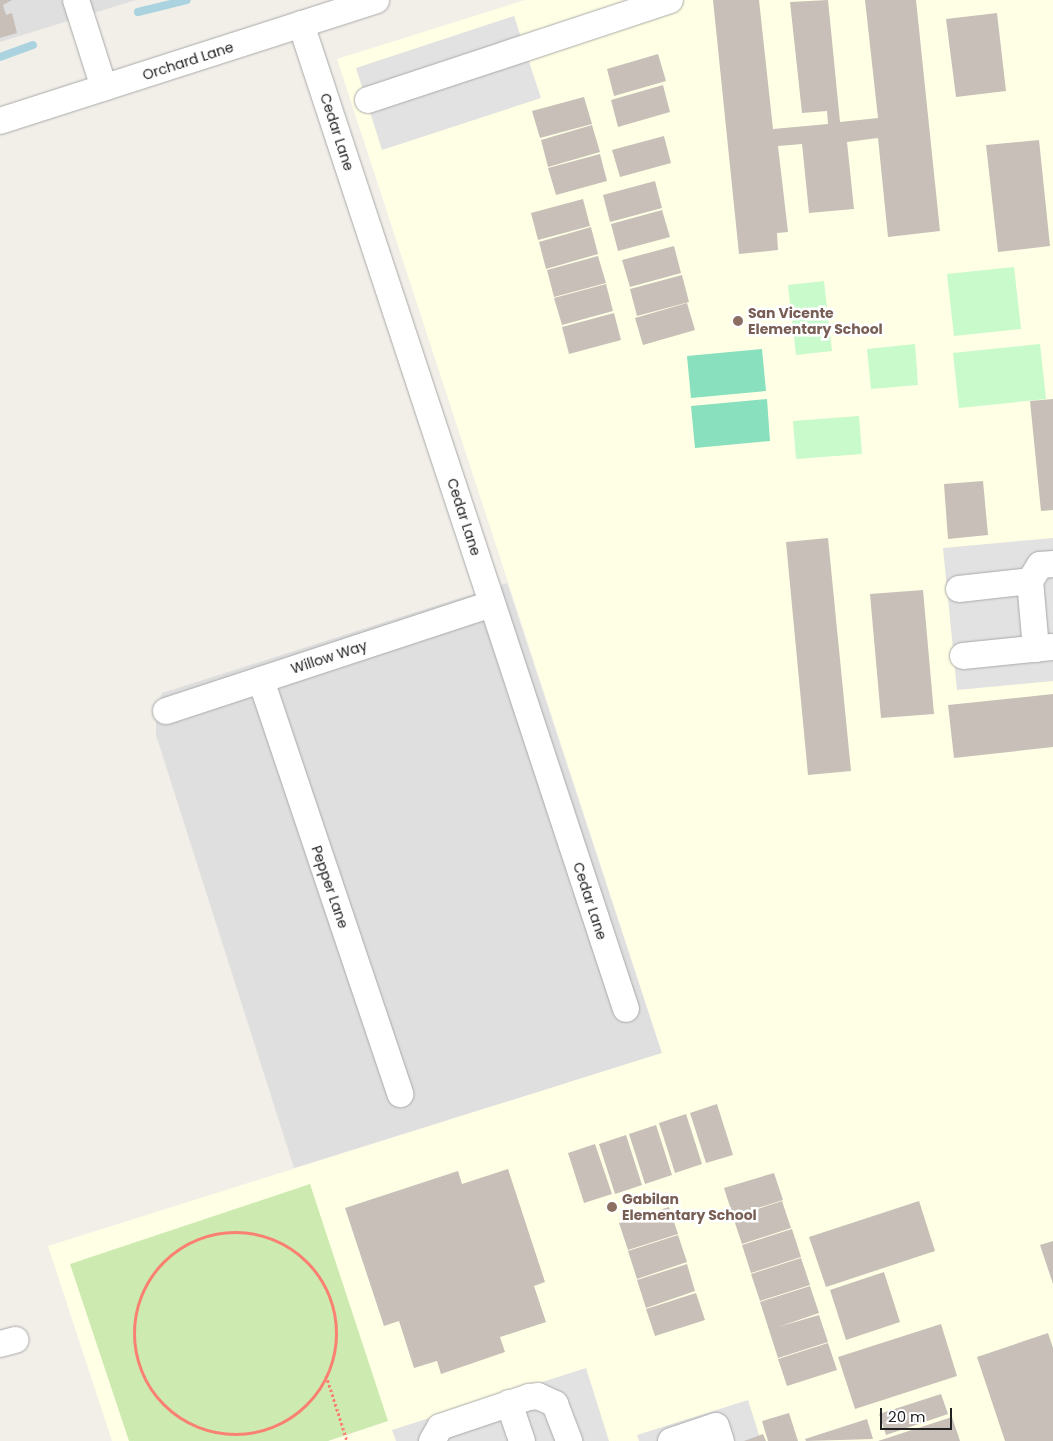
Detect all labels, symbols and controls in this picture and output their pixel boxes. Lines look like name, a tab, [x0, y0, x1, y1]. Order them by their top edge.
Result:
street label: Orchard Lane	[140, 38, 236, 84]
street label: Cedar Lane	[317, 91, 357, 173]
place label: San Vicente Elementary School	[748, 305, 883, 338]
marker: San Vicente Elementary School	[732, 315, 744, 327]
street label: Cedar Lane	[444, 476, 484, 558]
street label: Willow Way	[289, 637, 369, 677]
street label: Pepper Lane	[308, 843, 352, 931]
street label: Cedar Lane	[570, 860, 610, 942]
place label: Gabilan Elementary School	[622, 1191, 757, 1224]
marker: Gabilan Elementary School	[606, 1201, 618, 1213]
scale bar	[883, 1398, 956, 1430]
text: 20 m	[888, 1406, 926, 1427]

